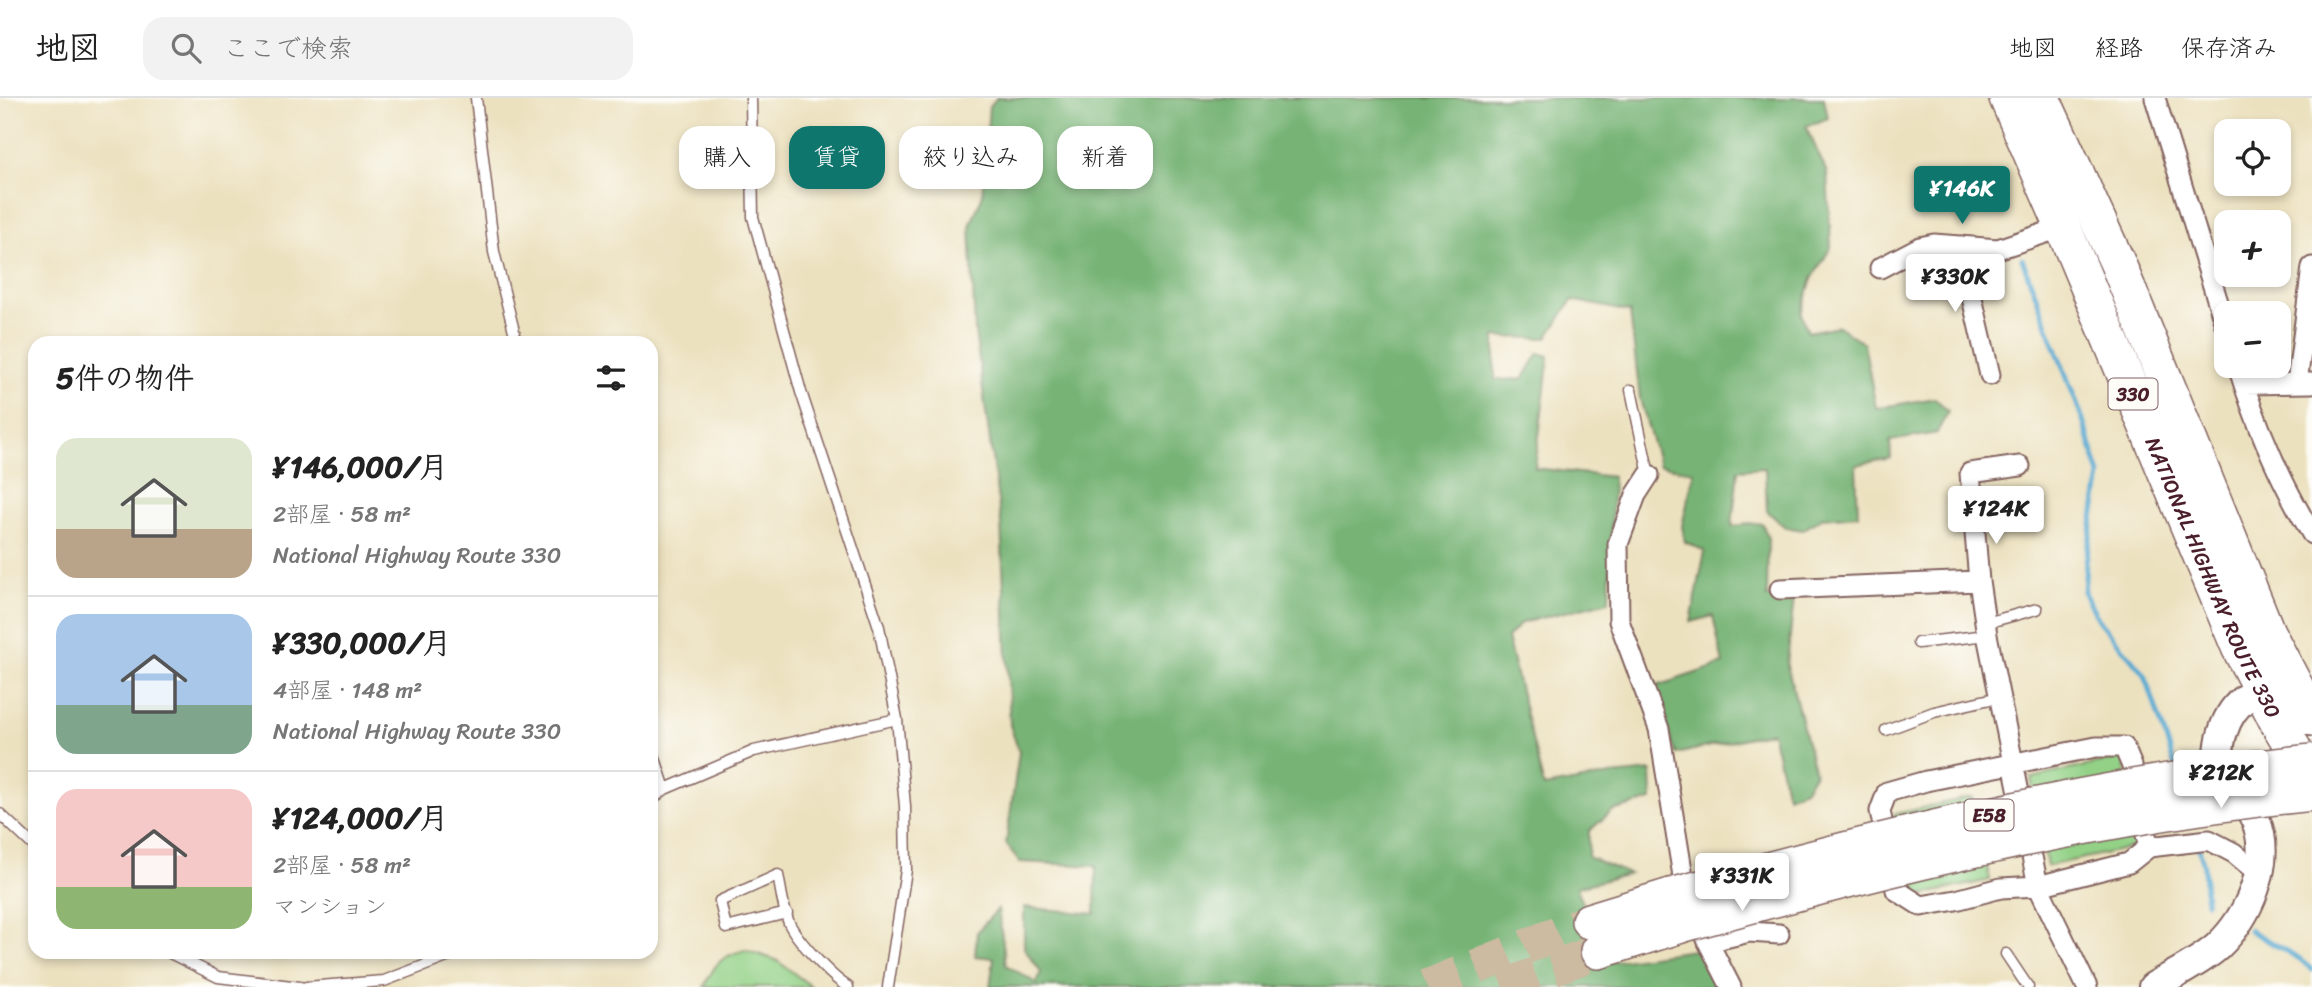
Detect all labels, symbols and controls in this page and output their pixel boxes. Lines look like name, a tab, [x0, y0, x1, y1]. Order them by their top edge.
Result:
search box	[143, 17, 633, 80]
text: 地図	[35, 19, 101, 77]
text: ここで検索	[223, 25, 353, 71]
text: 地図	[2009, 27, 2057, 69]
text: 経路	[2095, 27, 2143, 69]
text: 保存済み	[2181, 27, 2277, 69]
icon: search	[167, 29, 205, 67]
map controls	[2214, 119, 2291, 378]
button: locate	[2214, 119, 2291, 196]
chip: 購入	[679, 126, 775, 189]
chip: 賃貸	[789, 126, 885, 189]
chip: 絞り込み	[899, 126, 1043, 189]
chip: 新着	[1057, 126, 1153, 189]
pin: ¥146K	[1913, 166, 2011, 226]
text: ¥146K	[1930, 168, 1994, 209]
button: +	[2214, 210, 2291, 287]
pin: ¥330K	[1906, 254, 2004, 314]
text: ¥330K	[1922, 256, 1988, 297]
button: −	[2214, 301, 2291, 378]
text: 5件の物件	[56, 351, 194, 405]
icon: filters	[592, 359, 630, 397]
road number: 330	[2108, 378, 2158, 410]
street label: NATIONAL HIGHWAY ROUTE 330	[2134, 431, 2292, 725]
text: ¥146,000/月	[273, 440, 448, 494]
icon: home	[112, 466, 196, 550]
pin: ¥124K	[1947, 486, 2045, 546]
text: ¥124K	[1964, 488, 2028, 529]
text: 2部屋 · 58 m²	[273, 494, 411, 535]
text: National Highway Route 330	[273, 535, 561, 576]
text: ¥330,000/月	[273, 616, 451, 670]
icon: home	[112, 642, 196, 726]
text: 4部屋 · 148 m²	[273, 670, 422, 711]
text: National Highway Route 330	[273, 711, 561, 752]
pin: ¥212K	[2172, 750, 2270, 810]
text: ¥212K	[2189, 752, 2253, 793]
text: ¥124,000/月	[273, 791, 448, 845]
road number: E58	[1965, 800, 2014, 830]
icon: home	[112, 817, 196, 901]
text: 2部屋 · 58 m²	[273, 845, 411, 886]
pin: ¥331K	[1693, 854, 1791, 913]
text: ¥331K	[1711, 855, 1773, 896]
text: マンション	[273, 886, 387, 927]

